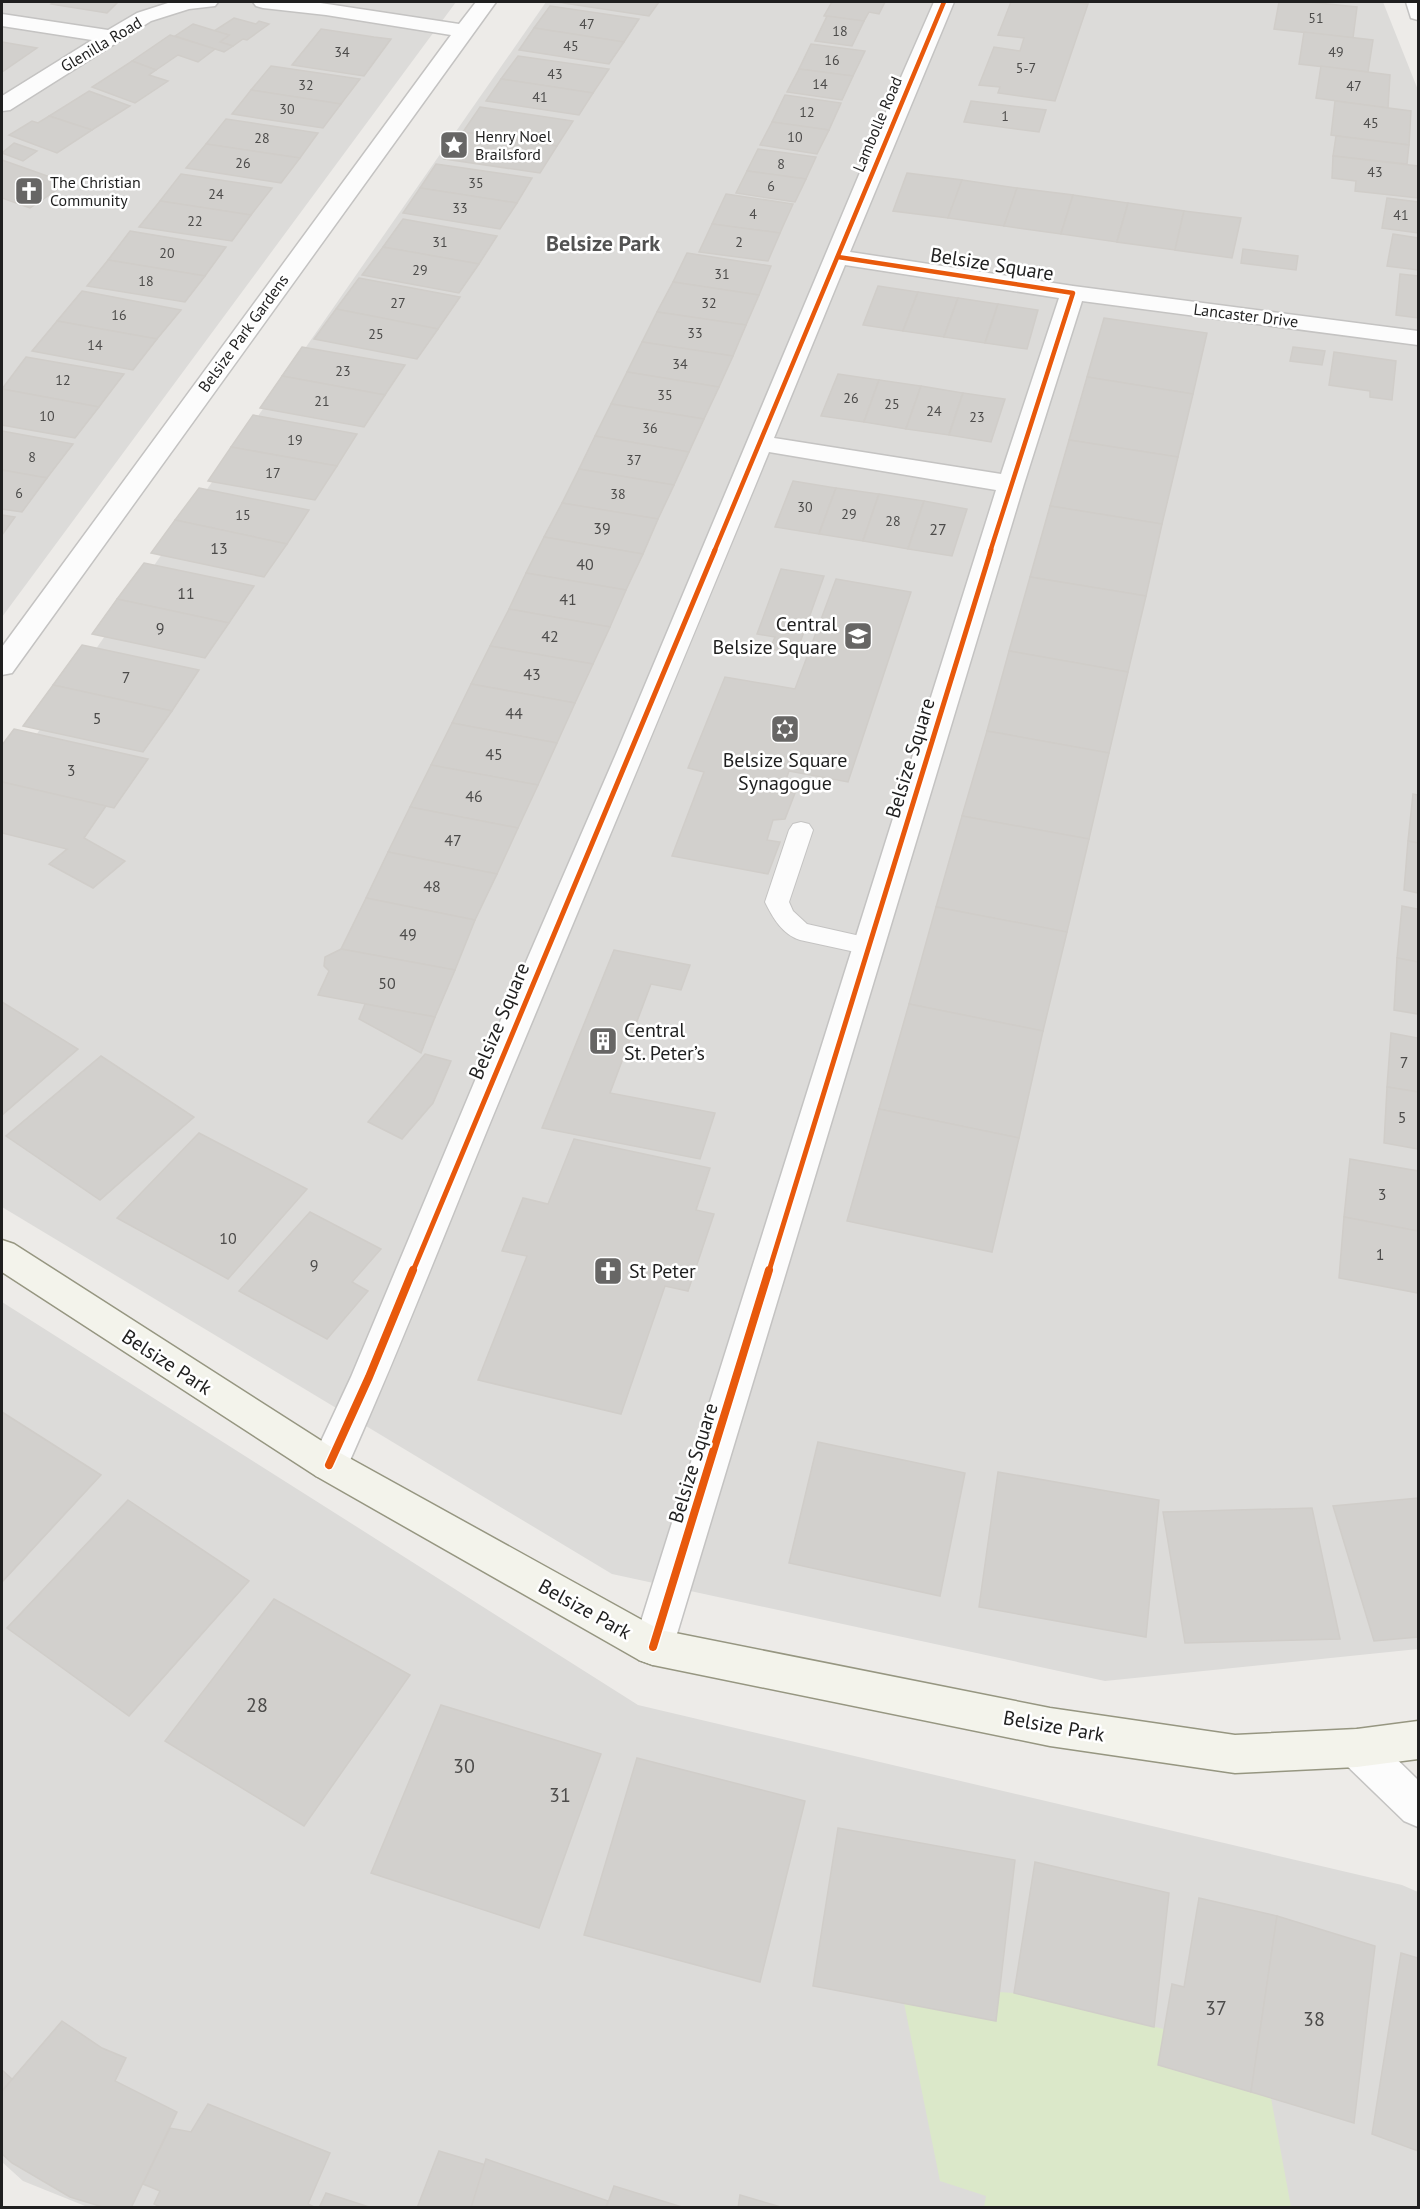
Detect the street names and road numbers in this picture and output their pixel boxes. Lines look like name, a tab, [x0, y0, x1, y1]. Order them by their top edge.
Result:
street label: Glenilla Road	[57, 12, 145, 76]
street label: Lambolle Road	[848, 73, 906, 175]
street label: Belsize Square	[928, 241, 1056, 287]
street label: Belsize Park Gardens	[193, 270, 293, 396]
street label: Lancaster Drive	[1192, 299, 1300, 331]
street label: Belsize Square	[879, 695, 941, 821]
street label: Belsize Square	[463, 959, 535, 1083]
street label: Belsize Park	[117, 1323, 217, 1401]
street label: Belsize Square	[662, 1400, 724, 1526]
street label: Belsize Park	[534, 1573, 636, 1645]
street label: Belsize Park	[1001, 1704, 1107, 1748]

